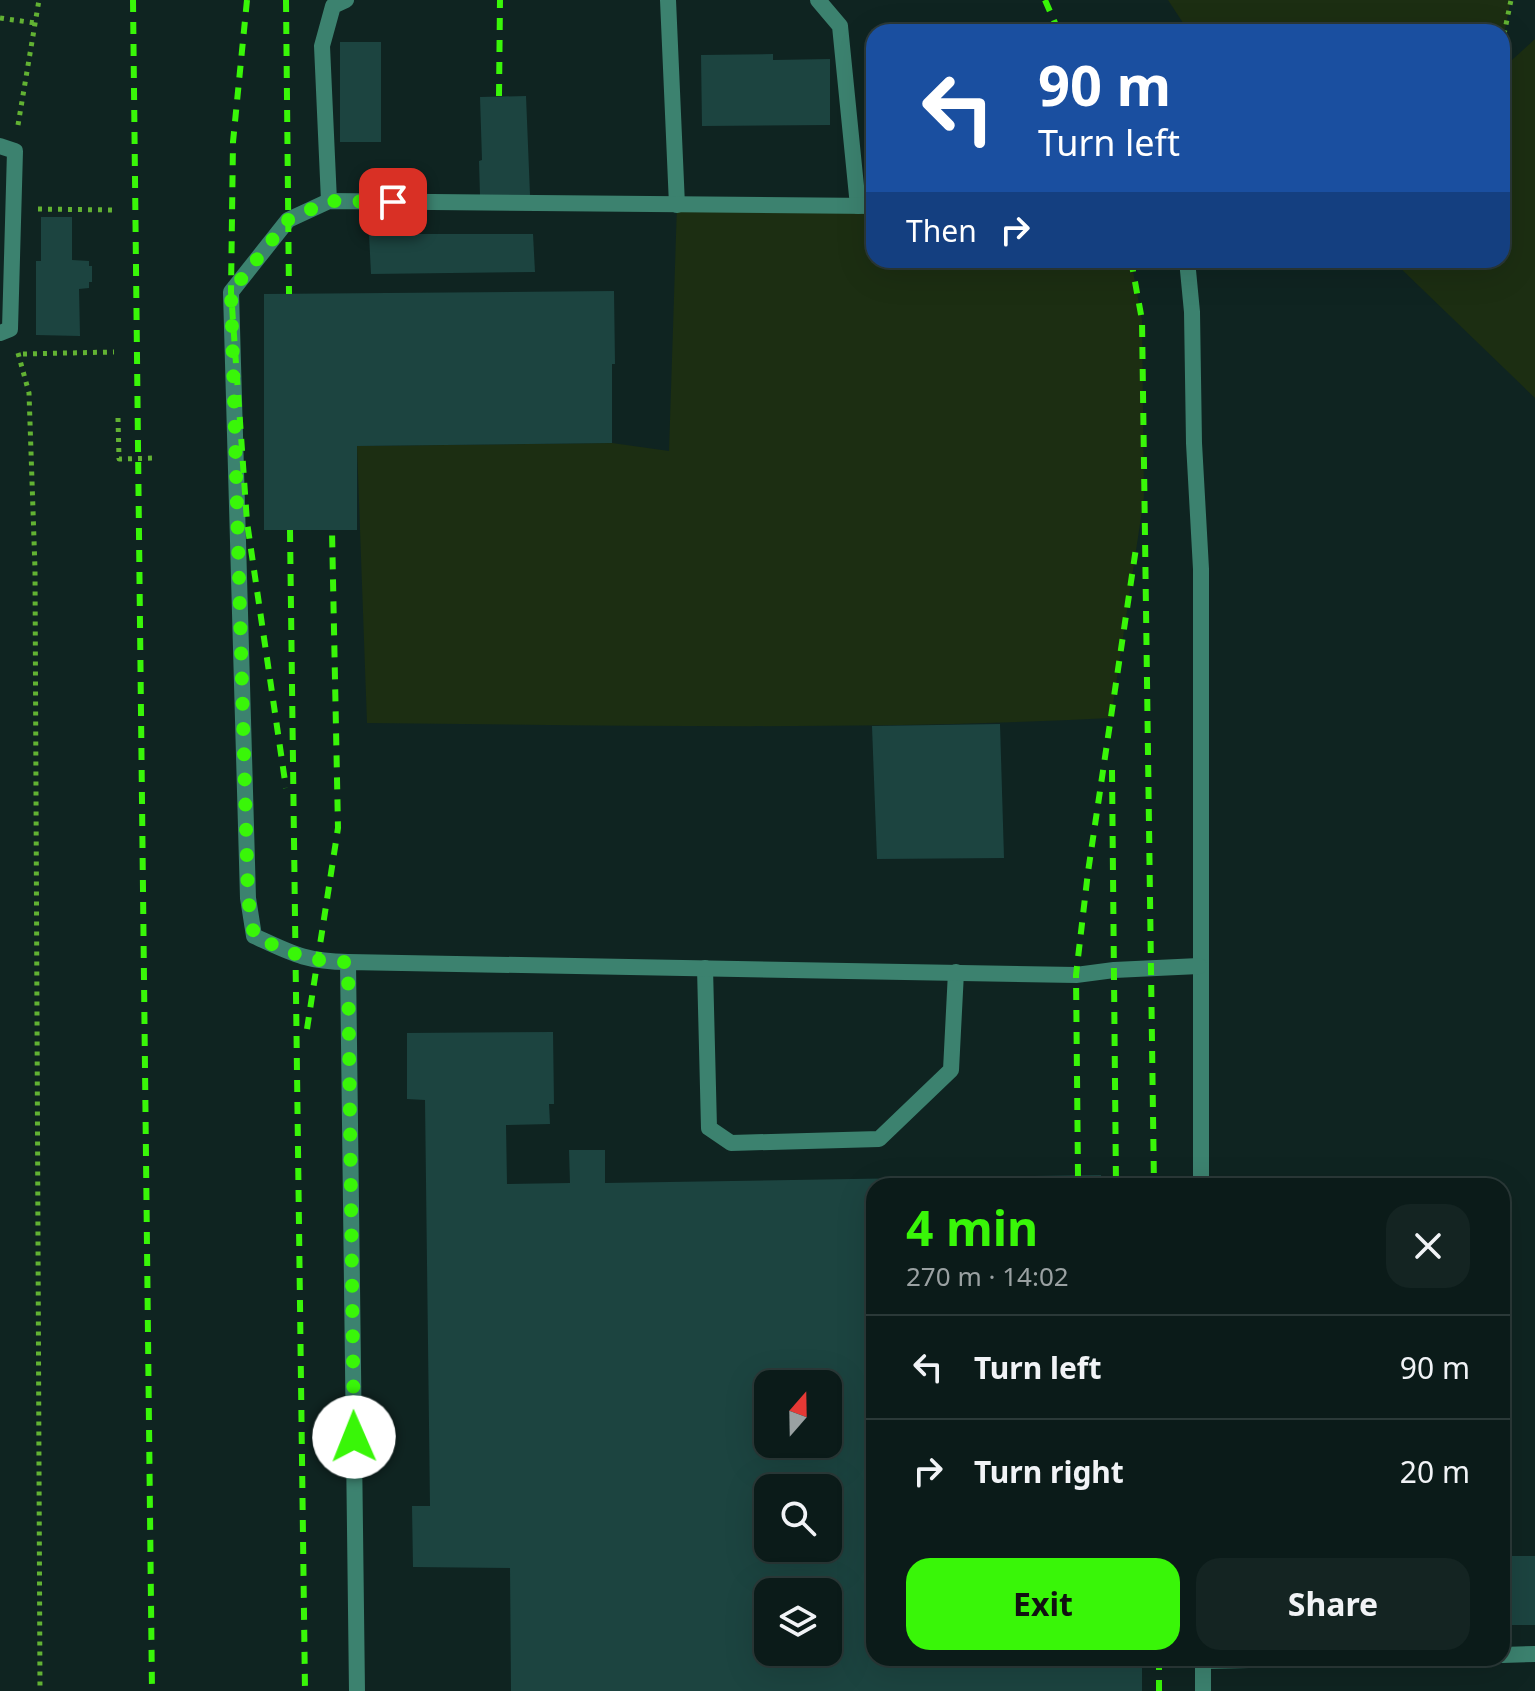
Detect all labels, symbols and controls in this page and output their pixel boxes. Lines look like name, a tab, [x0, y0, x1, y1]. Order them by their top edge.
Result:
text: 90 m	[1038, 46, 1171, 122]
icon: left	[906, 56, 1010, 160]
text: Turn left	[1038, 118, 1180, 167]
pin	[359, 168, 427, 236]
icon: arrive	[371, 180, 415, 224]
icon: right	[993, 208, 1037, 252]
text: Then	[906, 210, 977, 251]
text: 4 min	[906, 1195, 1038, 1260]
button: close	[1386, 1204, 1470, 1288]
text: 270 m · 14:02	[906, 1258, 1069, 1294]
icon: left	[906, 1345, 950, 1389]
text: Turn left	[974, 1347, 1102, 1388]
text: 90 m	[1400, 1347, 1470, 1388]
north arrow	[754, 1370, 842, 1458]
map controls	[754, 1370, 842, 1666]
position arrow	[312, 1395, 396, 1479]
icon: right	[906, 1449, 950, 1493]
text: Turn right	[974, 1451, 1124, 1492]
text: 20 m	[1400, 1451, 1470, 1492]
button: search	[754, 1474, 842, 1562]
button: Exit	[906, 1558, 1180, 1650]
button: Share	[1196, 1558, 1470, 1650]
button: layers	[754, 1578, 842, 1666]

